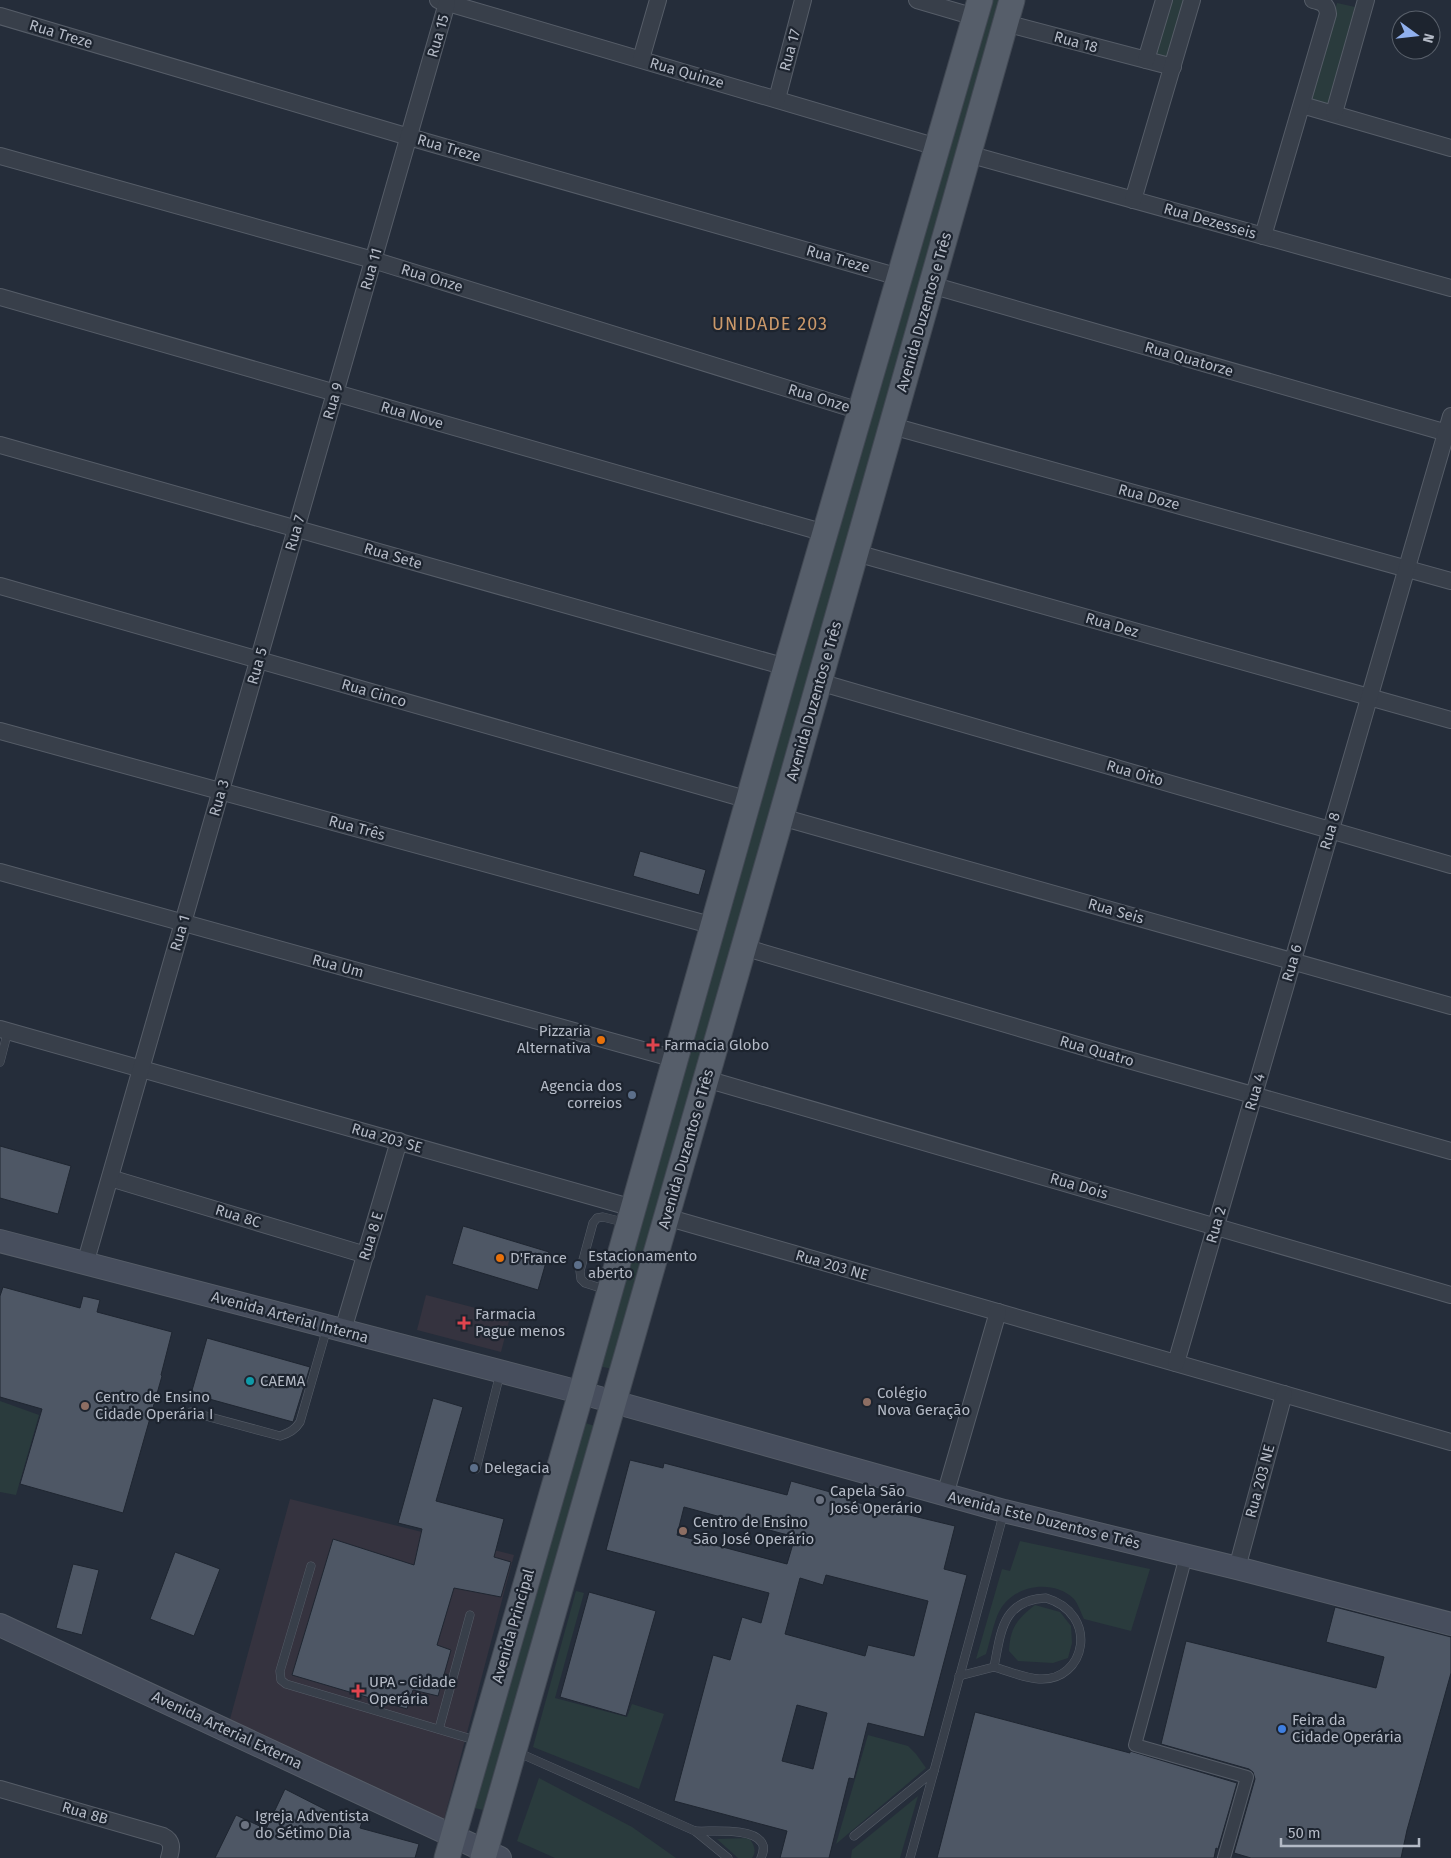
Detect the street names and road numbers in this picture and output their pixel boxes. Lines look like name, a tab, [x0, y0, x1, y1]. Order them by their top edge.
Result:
street label: Rua 15	[423, 12, 453, 60]
street label: Rua Treze	[27, 16, 95, 52]
street label: Rua 17	[776, 27, 804, 73]
street label: Rua 18	[1052, 28, 1100, 56]
street label: Rua Quinze	[648, 54, 726, 92]
street label: Rua Treze	[415, 130, 483, 166]
street label: Rua Dezesseis	[1162, 199, 1258, 243]
street label: Avenida Duzentos e Três	[893, 230, 955, 394]
street label: Rua Treze	[804, 241, 872, 277]
street label: Rua 11	[356, 246, 386, 292]
street label: Rua Onze	[399, 260, 465, 296]
street label: Rua Quatorze	[1143, 338, 1235, 380]
street label: Rua 9	[319, 380, 347, 422]
street label: Rua Onze	[786, 380, 852, 416]
street label: Rua Nove	[379, 397, 445, 433]
street label: Rua Doze	[1116, 480, 1182, 514]
street label: Rua 7	[281, 513, 309, 553]
street label: Rua Sete	[362, 539, 424, 573]
street label: Rua Dez	[1083, 609, 1141, 641]
street label: Avenida Duzentos e Três	[783, 619, 845, 783]
street label: Rua 5	[243, 646, 271, 686]
street label: Rua Cinco	[339, 675, 409, 711]
street label: Rua Oito	[1104, 756, 1166, 790]
street label: Rua 3	[205, 778, 233, 818]
street label: Rua 8	[1316, 810, 1344, 852]
street label: Rua Três	[327, 812, 387, 844]
street label: Rua Seis	[1086, 894, 1146, 928]
street label: Rua 1	[166, 913, 194, 953]
street label: Rua 6	[1278, 942, 1306, 984]
street label: Rua Um	[310, 950, 366, 982]
street label: Rua Quatro	[1058, 1032, 1136, 1070]
street label: Avenida Duzentos e Três	[655, 1067, 717, 1231]
street label: Rua 4	[1241, 1071, 1269, 1113]
street label: Rua 203 SE	[349, 1119, 425, 1157]
street label: Rua Dois	[1048, 1169, 1110, 1203]
street label: Rua 8C	[213, 1201, 263, 1232]
street label: Rua 2	[1202, 1205, 1230, 1245]
street label: Rua 8 E	[355, 1209, 387, 1263]
street label: Rua 203 NE	[793, 1246, 871, 1284]
street label: Avenida Arterial Interna	[210, 1287, 370, 1347]
street label: Rua 203 NE	[1242, 1442, 1278, 1520]
street label: Avenida Este Duzentos e Três	[946, 1487, 1142, 1553]
street label: Avenida Principal	[488, 1566, 538, 1685]
street label: Avenida Arterial Externa	[149, 1687, 305, 1773]
street label: Rua 8B	[60, 1798, 110, 1828]

